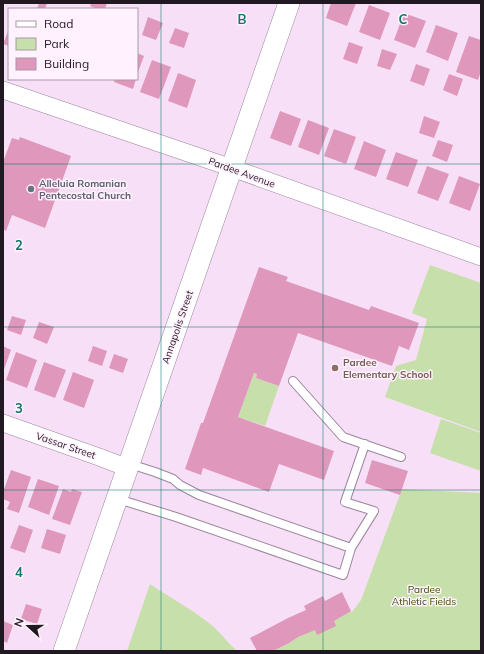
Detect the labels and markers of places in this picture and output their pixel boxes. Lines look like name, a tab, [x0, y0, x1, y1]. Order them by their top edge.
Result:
place label: Alleluia Romanian Pentecostal Church	[39, 177, 131, 202]
marker: Alleluia Romanian Pentecostal Church	[26, 184, 36, 194]
place label: Pardee Elementary School	[343, 356, 432, 381]
marker: Pardee Elementary School	[330, 363, 340, 373]

